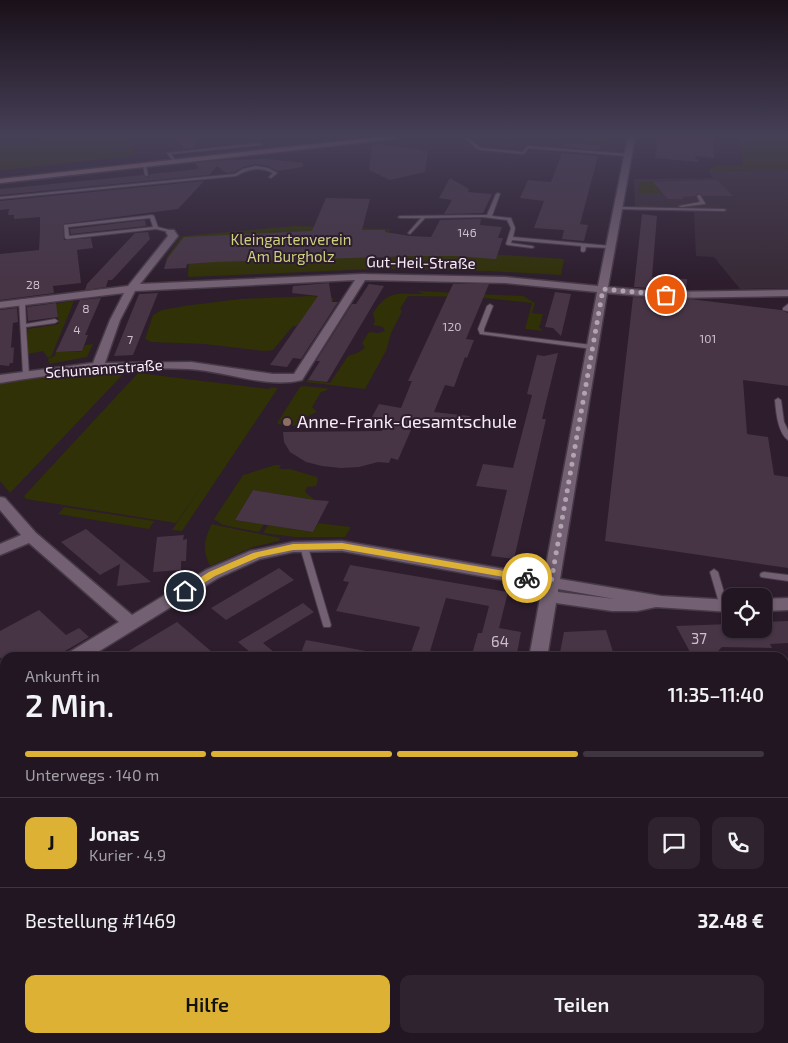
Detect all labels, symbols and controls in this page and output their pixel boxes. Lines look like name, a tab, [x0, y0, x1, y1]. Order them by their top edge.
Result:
house number: 146	[457, 225, 477, 239]
park label: Kleingartenverein Am Burgholz	[230, 230, 352, 265]
street label: Gut-Heil-Straße	[366, 252, 476, 272]
pin	[645, 274, 687, 316]
house number: 28	[26, 277, 40, 291]
icon: bag	[652, 281, 680, 309]
house number: 8	[82, 301, 90, 315]
house number: 120	[443, 319, 461, 333]
house number: 4	[73, 322, 81, 336]
house number: 101	[700, 331, 716, 345]
house number: 7	[127, 332, 133, 346]
street label: Schumannstraße	[45, 355, 163, 381]
place label: Anne-Frank-Gesamtschule	[297, 410, 517, 432]
marker: Anne-Frank-Gesamtschule	[281, 416, 293, 428]
courier	[502, 553, 552, 603]
icon: bike	[513, 564, 541, 592]
pin	[164, 570, 206, 612]
icon: home	[171, 577, 199, 605]
map controls	[722, 588, 772, 638]
button: locate	[722, 588, 772, 638]
house number: 37	[691, 629, 707, 647]
house number: 64	[491, 632, 509, 650]
text: Ankunft in	[25, 666, 100, 685]
text: 11:35–11:40	[668, 683, 764, 706]
text: 2 Min.	[25, 685, 114, 723]
text: Unterwegs · 140 m	[25, 765, 159, 784]
button: chat	[648, 817, 700, 869]
button: phone	[712, 817, 764, 869]
text: Jonas	[89, 822, 140, 845]
text: J	[47, 831, 55, 854]
text: Kurier · 4.9	[89, 845, 166, 864]
text: Bestellung #1469	[25, 909, 176, 932]
text: 32.48 €	[697, 909, 764, 932]
button: Hilfe	[25, 975, 390, 1033]
button: Teilen	[400, 975, 764, 1033]

